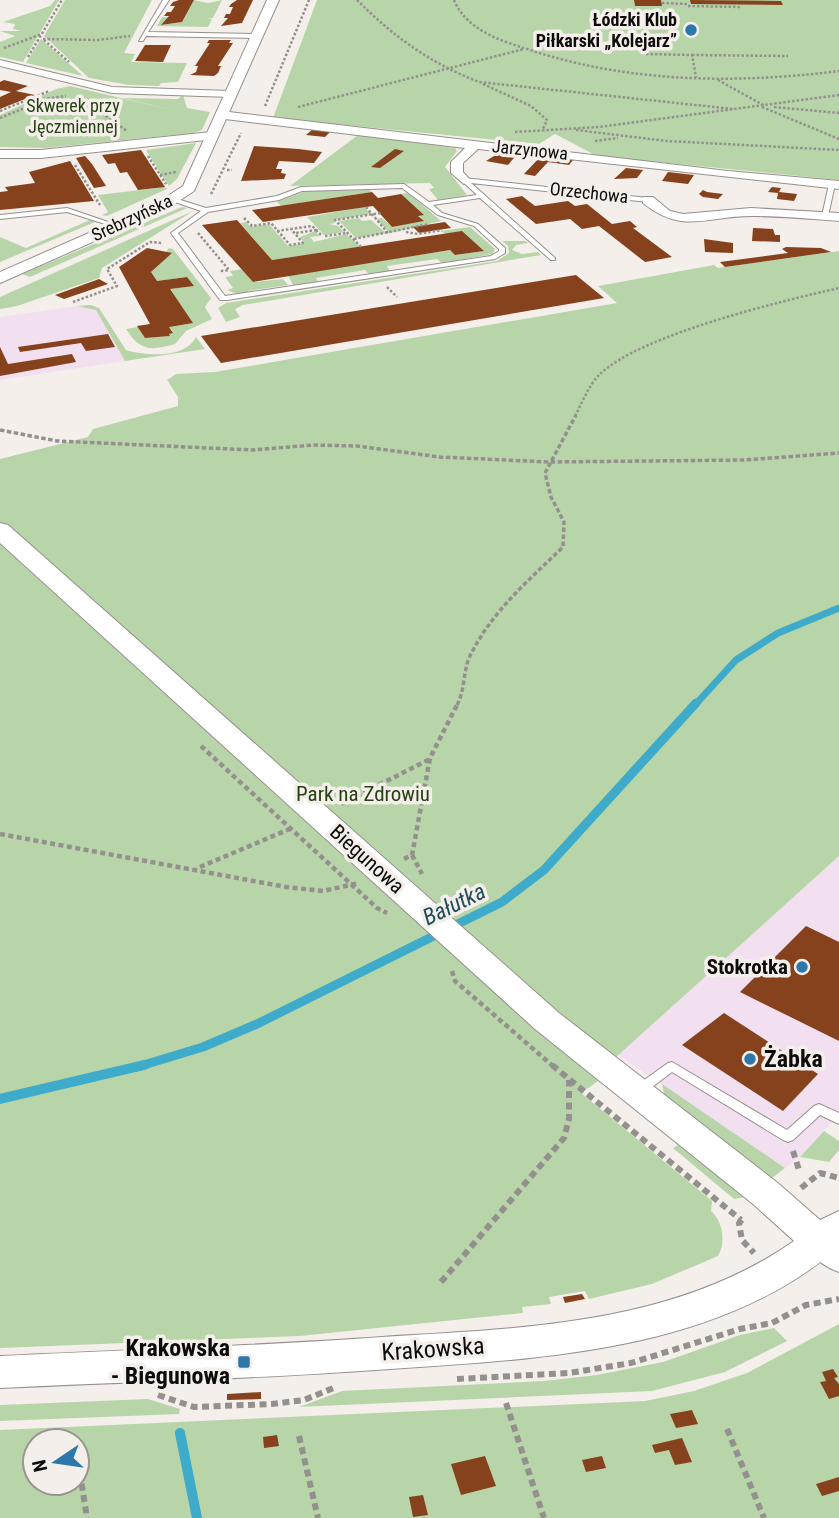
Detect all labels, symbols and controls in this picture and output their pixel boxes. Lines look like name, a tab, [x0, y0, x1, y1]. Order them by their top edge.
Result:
place label: Łódzki Klub Piłkarski „Kolejarz”	[536, 9, 677, 51]
marker: Łódzki Klub Piłkarski „Kolejarz”	[683, 22, 699, 38]
park label: Skwerek przy Jęczmiennej	[26, 95, 120, 137]
street label: Jarzynowa	[491, 135, 569, 164]
street label: Orzechowa	[549, 178, 629, 207]
street label: Srebrzyńska	[88, 190, 175, 245]
park label: Park na Zdrowiu	[296, 782, 430, 806]
street label: Biegunowa	[325, 820, 409, 898]
water label: Bałutka	[418, 878, 490, 931]
place label: Stokrotka	[707, 955, 788, 979]
marker: Stokrotka	[794, 959, 810, 975]
place label: Żabka	[764, 1045, 823, 1073]
marker: Żabka	[742, 1051, 758, 1067]
street label: Krakowska	[381, 1331, 485, 1367]
place label: Krakowska - Biegunowa	[111, 1334, 230, 1390]
marker: Krakowska - Biegunowa	[236, 1354, 252, 1370]
north arrow	[21, 1427, 91, 1497]
text: N	[27, 1457, 52, 1474]

